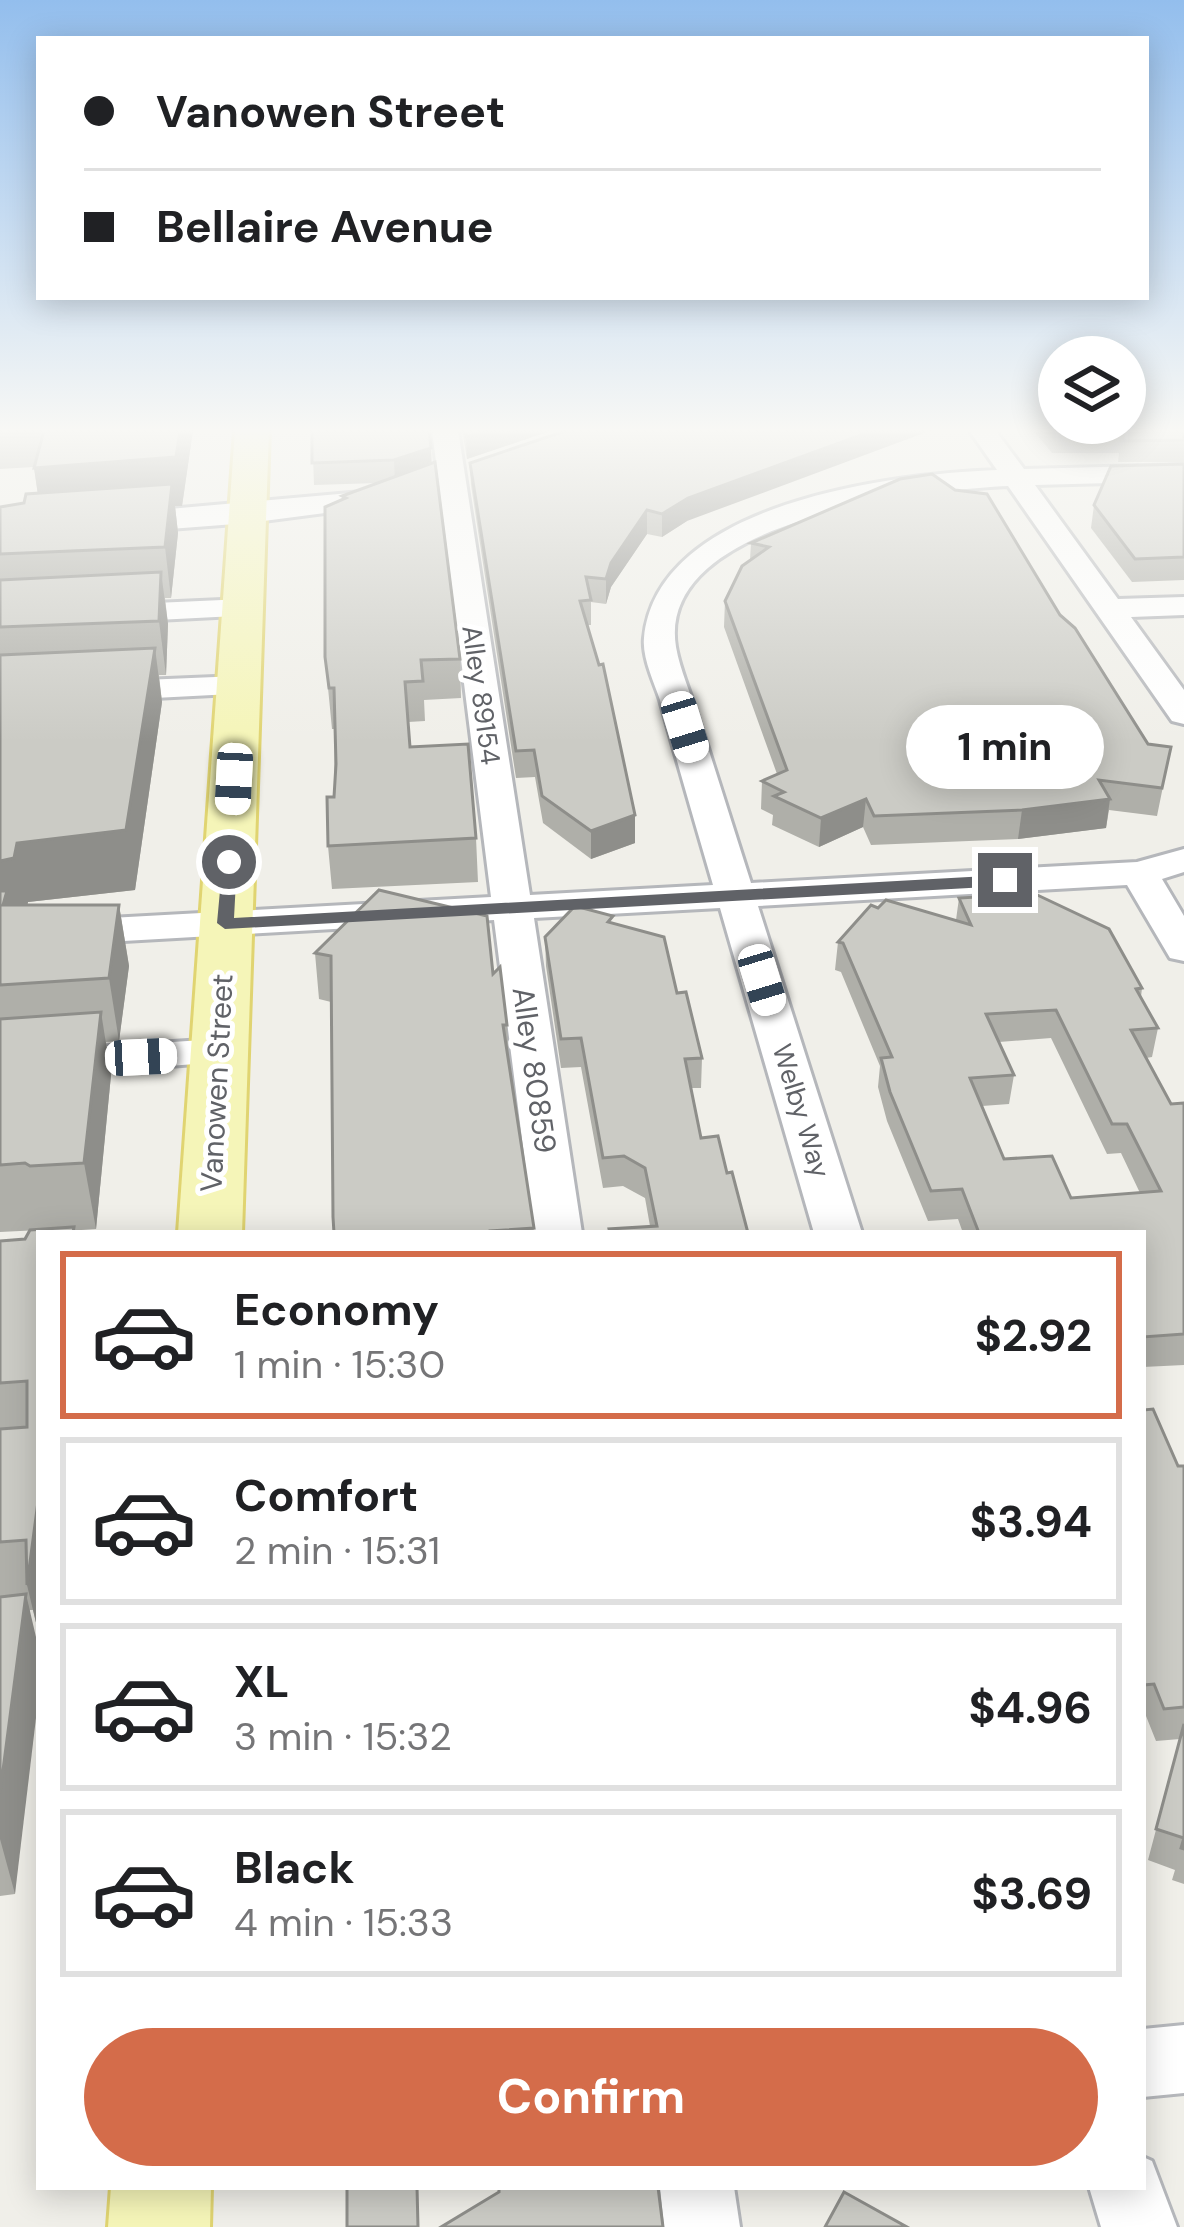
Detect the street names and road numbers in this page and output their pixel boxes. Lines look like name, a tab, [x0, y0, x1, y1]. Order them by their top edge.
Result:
street label: Alley 89154	[454, 623, 509, 767]
street label: Vanowen Street	[191, 973, 242, 1193]
street label: Alley 80859	[504, 984, 565, 1156]
street label: Welby Way	[765, 1040, 838, 1182]

